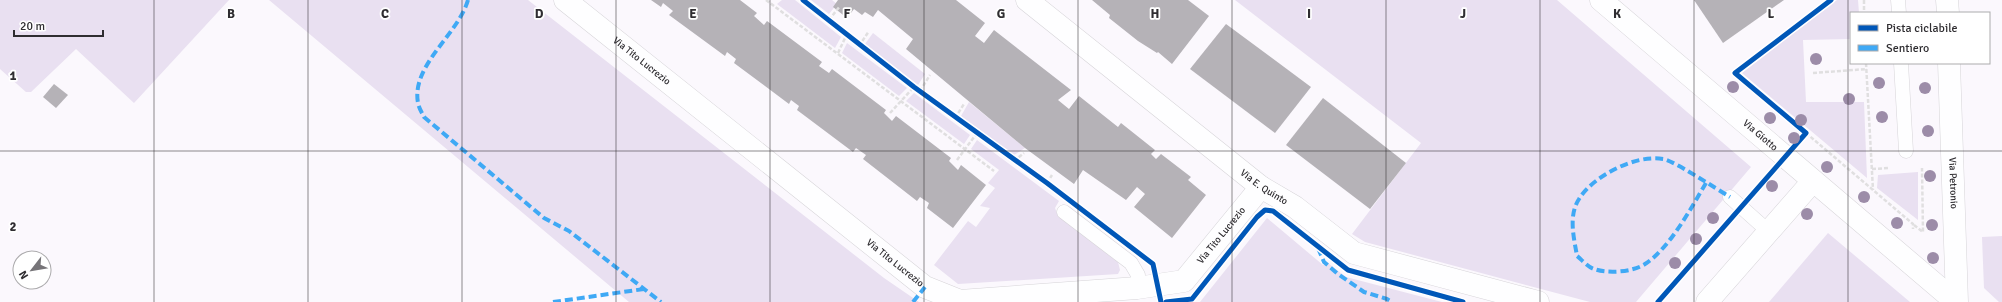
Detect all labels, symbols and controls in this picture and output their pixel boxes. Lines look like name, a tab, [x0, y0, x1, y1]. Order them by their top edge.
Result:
text: B	[227, 6, 235, 22]
text: C	[381, 6, 389, 22]
text: D	[535, 6, 544, 22]
text: E	[689, 6, 697, 22]
text: F	[844, 6, 851, 22]
text: G	[997, 6, 1005, 22]
text: H	[1151, 6, 1159, 22]
text: I	[1307, 6, 1311, 22]
text: J	[1460, 6, 1466, 22]
text: K	[1613, 6, 1621, 22]
text: L	[1768, 6, 1775, 22]
scale bar	[14, 12, 103, 38]
legend	[1850, 12, 1990, 64]
text: 20 m	[20, 19, 45, 34]
text: Pista ciclabile	[1886, 21, 1958, 36]
street label: Via Tito Lucrezio	[610, 35, 673, 88]
text: Sentiero	[1886, 41, 1929, 56]
text: 1	[9, 68, 17, 84]
street label: Via Giotto	[1740, 117, 1780, 154]
street label: Via Petronio	[1946, 157, 1960, 209]
street label: Via E. Quinto	[1238, 167, 1290, 207]
street label: Via Tito Lucrezio	[1194, 204, 1248, 266]
text: 2	[9, 219, 17, 235]
street label: Via Tito Lucrezio	[864, 236, 926, 290]
north arrow	[12, 250, 52, 290]
text: N	[16, 268, 31, 282]

